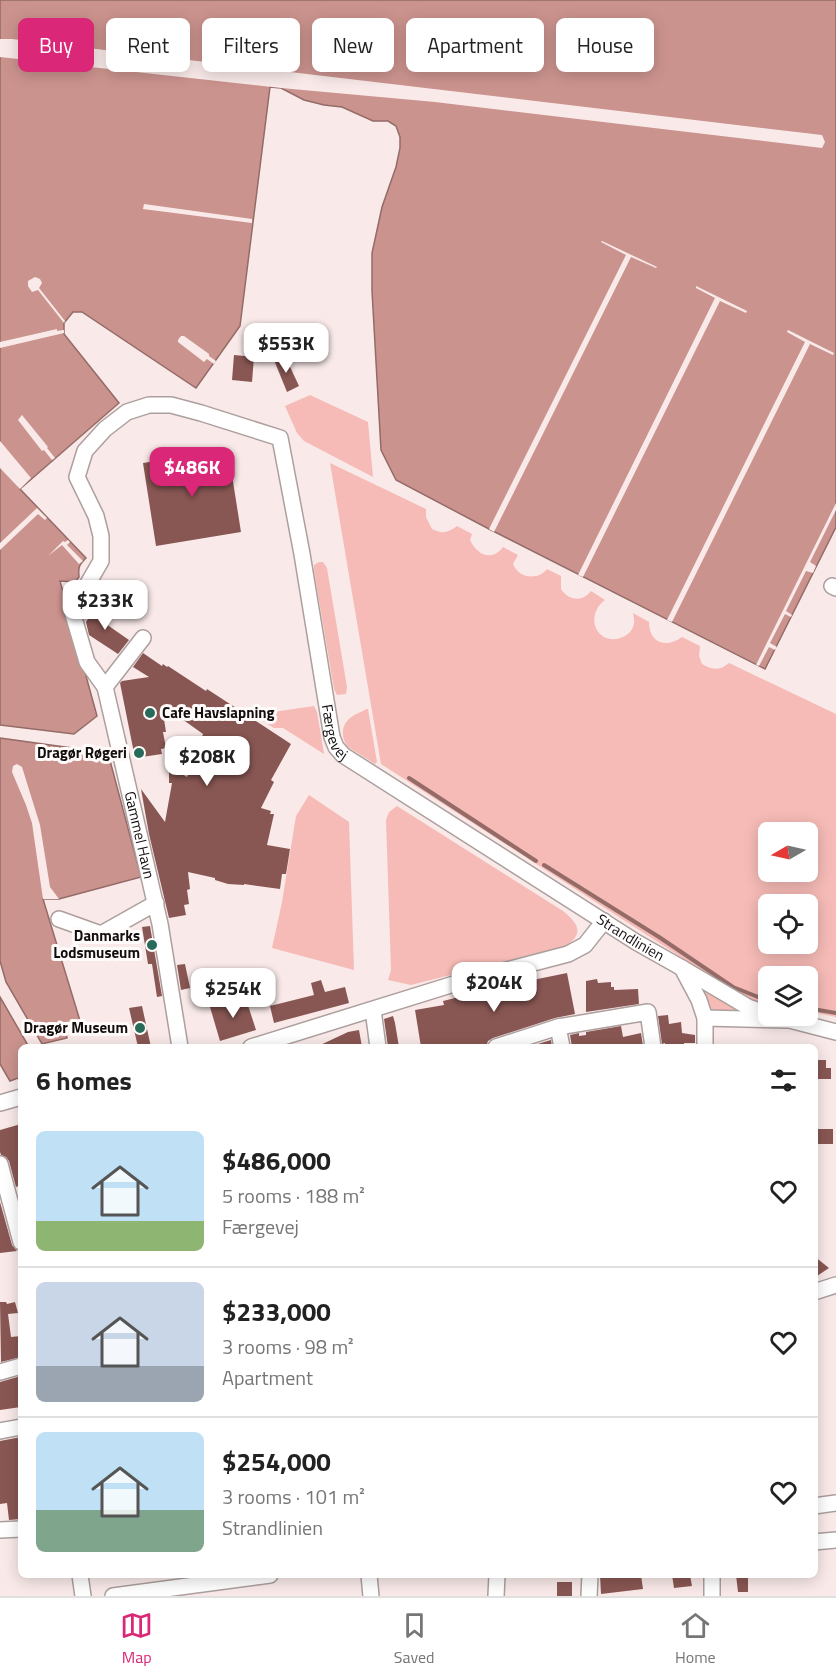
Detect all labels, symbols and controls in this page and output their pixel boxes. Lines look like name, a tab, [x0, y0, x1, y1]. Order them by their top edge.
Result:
chip: Buy	[18, 18, 94, 72]
chip: Rent	[106, 18, 190, 72]
chip: Filters	[202, 18, 300, 72]
chip: New	[312, 18, 394, 72]
chip: Apartment	[406, 18, 544, 72]
chip: House	[556, 18, 654, 72]
pin: $553K	[244, 323, 328, 374]
text: $553K	[258, 327, 314, 358]
pin: $486K	[150, 447, 234, 498]
text: $486K	[164, 451, 220, 482]
pin: $233K	[63, 580, 147, 631]
text: $233K	[77, 584, 133, 615]
place label: Cafe Havslapning	[162, 701, 275, 724]
street label: Færgevej	[316, 703, 352, 766]
marker: Cafe Havslapning	[143, 706, 157, 720]
pin: $208K	[165, 736, 249, 787]
text: $208K	[179, 740, 235, 771]
place label: Dragør Røgeri	[37, 741, 127, 764]
marker: Dragør Røgeri	[132, 746, 146, 760]
street label: Gammel Havn	[119, 789, 161, 881]
north arrow	[758, 822, 818, 882]
map controls	[758, 822, 818, 1026]
button: locate	[758, 894, 818, 954]
street label: Strandlinien	[592, 908, 669, 967]
place label: Danmarks Lodsmuseum	[53, 924, 140, 964]
marker: Danmarks Lodsmuseum	[145, 938, 159, 952]
pin: $204K	[452, 962, 536, 1013]
text: $204K	[466, 966, 522, 997]
button: layers	[758, 966, 818, 1026]
pin: $254K	[191, 968, 275, 1019]
text: $254K	[205, 972, 261, 1003]
place label: Dragør Museum	[24, 1016, 128, 1039]
marker: Dragør Museum	[133, 1021, 147, 1035]
text: 6 homes	[36, 1061, 132, 1100]
icon: filters	[767, 1064, 800, 1097]
text: $486,000	[222, 1141, 331, 1180]
icon: home	[84, 1155, 156, 1227]
icon: heart	[767, 1175, 800, 1208]
text: 5 rooms · 188 m²	[222, 1180, 365, 1211]
text: Færgevej	[222, 1211, 299, 1242]
text: $233,000	[222, 1292, 331, 1331]
icon: home	[84, 1306, 156, 1378]
icon: heart	[767, 1326, 800, 1359]
text: 3 rooms · 98 m²	[222, 1331, 354, 1362]
text: Apartment	[222, 1362, 313, 1393]
text: $254,000	[222, 1442, 331, 1481]
icon: home	[84, 1456, 156, 1528]
icon: heart	[767, 1476, 800, 1509]
text: 3 rooms · 101 m²	[222, 1481, 365, 1512]
text: Strandlinien	[222, 1512, 323, 1543]
tab: Map	[120, 1609, 153, 1669]
tab: Saved	[394, 1609, 435, 1669]
tab: Home	[675, 1609, 716, 1669]

